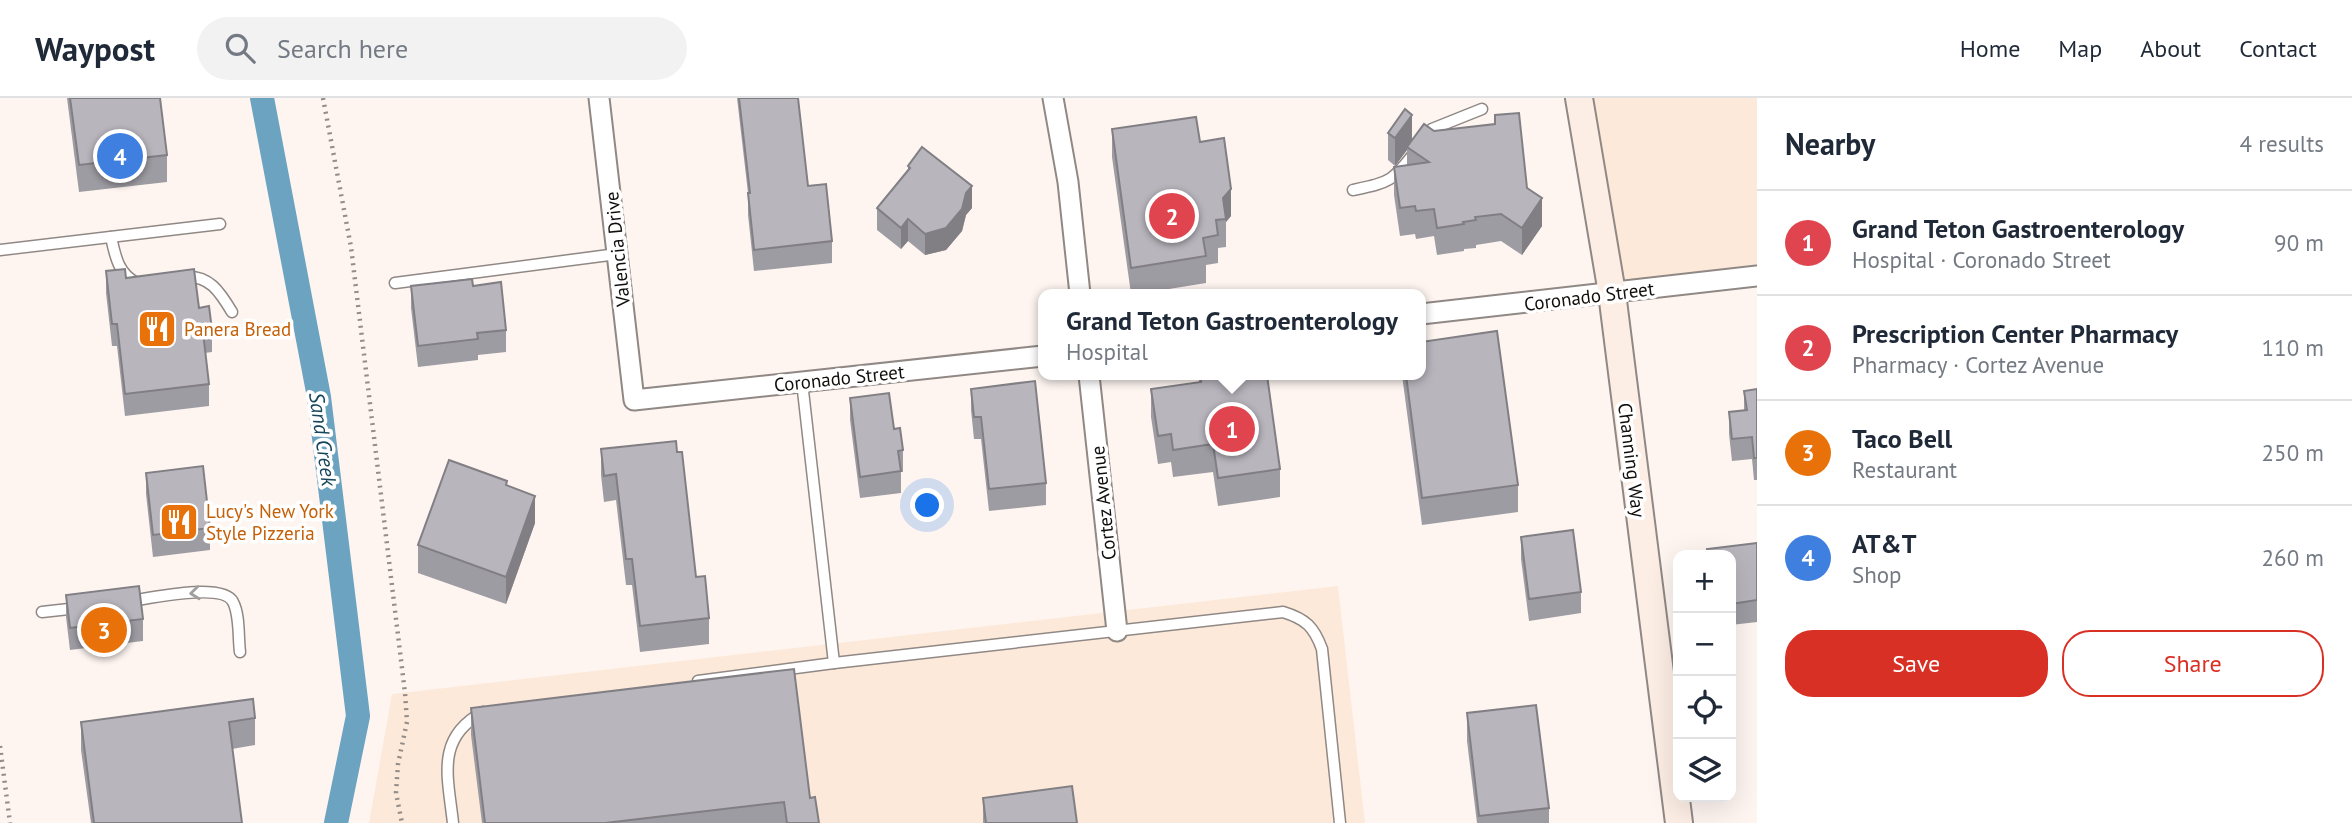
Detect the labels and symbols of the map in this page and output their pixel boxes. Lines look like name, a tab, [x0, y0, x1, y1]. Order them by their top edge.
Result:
pin: 4	[97, 130, 143, 182]
street label: Valencia Drive	[599, 190, 635, 309]
pin: 2	[1149, 190, 1195, 242]
street label: Coronado Street	[1523, 276, 1656, 316]
restaurant icon: Panera Bread	[136, 308, 178, 350]
place label: Panera Bread	[184, 317, 291, 341]
street label: Coronado Street	[773, 359, 906, 397]
water label: Sand Creek	[303, 390, 343, 489]
street label: Channing Way	[1613, 401, 1651, 519]
pin: 1	[1209, 403, 1255, 455]
street label: Cortez Avenue	[1085, 445, 1121, 561]
your location	[910, 488, 944, 522]
place label: Lucy's New York Style Pizzeria	[206, 499, 334, 545]
restaurant icon: Lucy's New York Style Pizzeria	[158, 501, 200, 543]
one-way arrow	[189, 585, 200, 600]
pin: 3	[81, 604, 127, 656]

